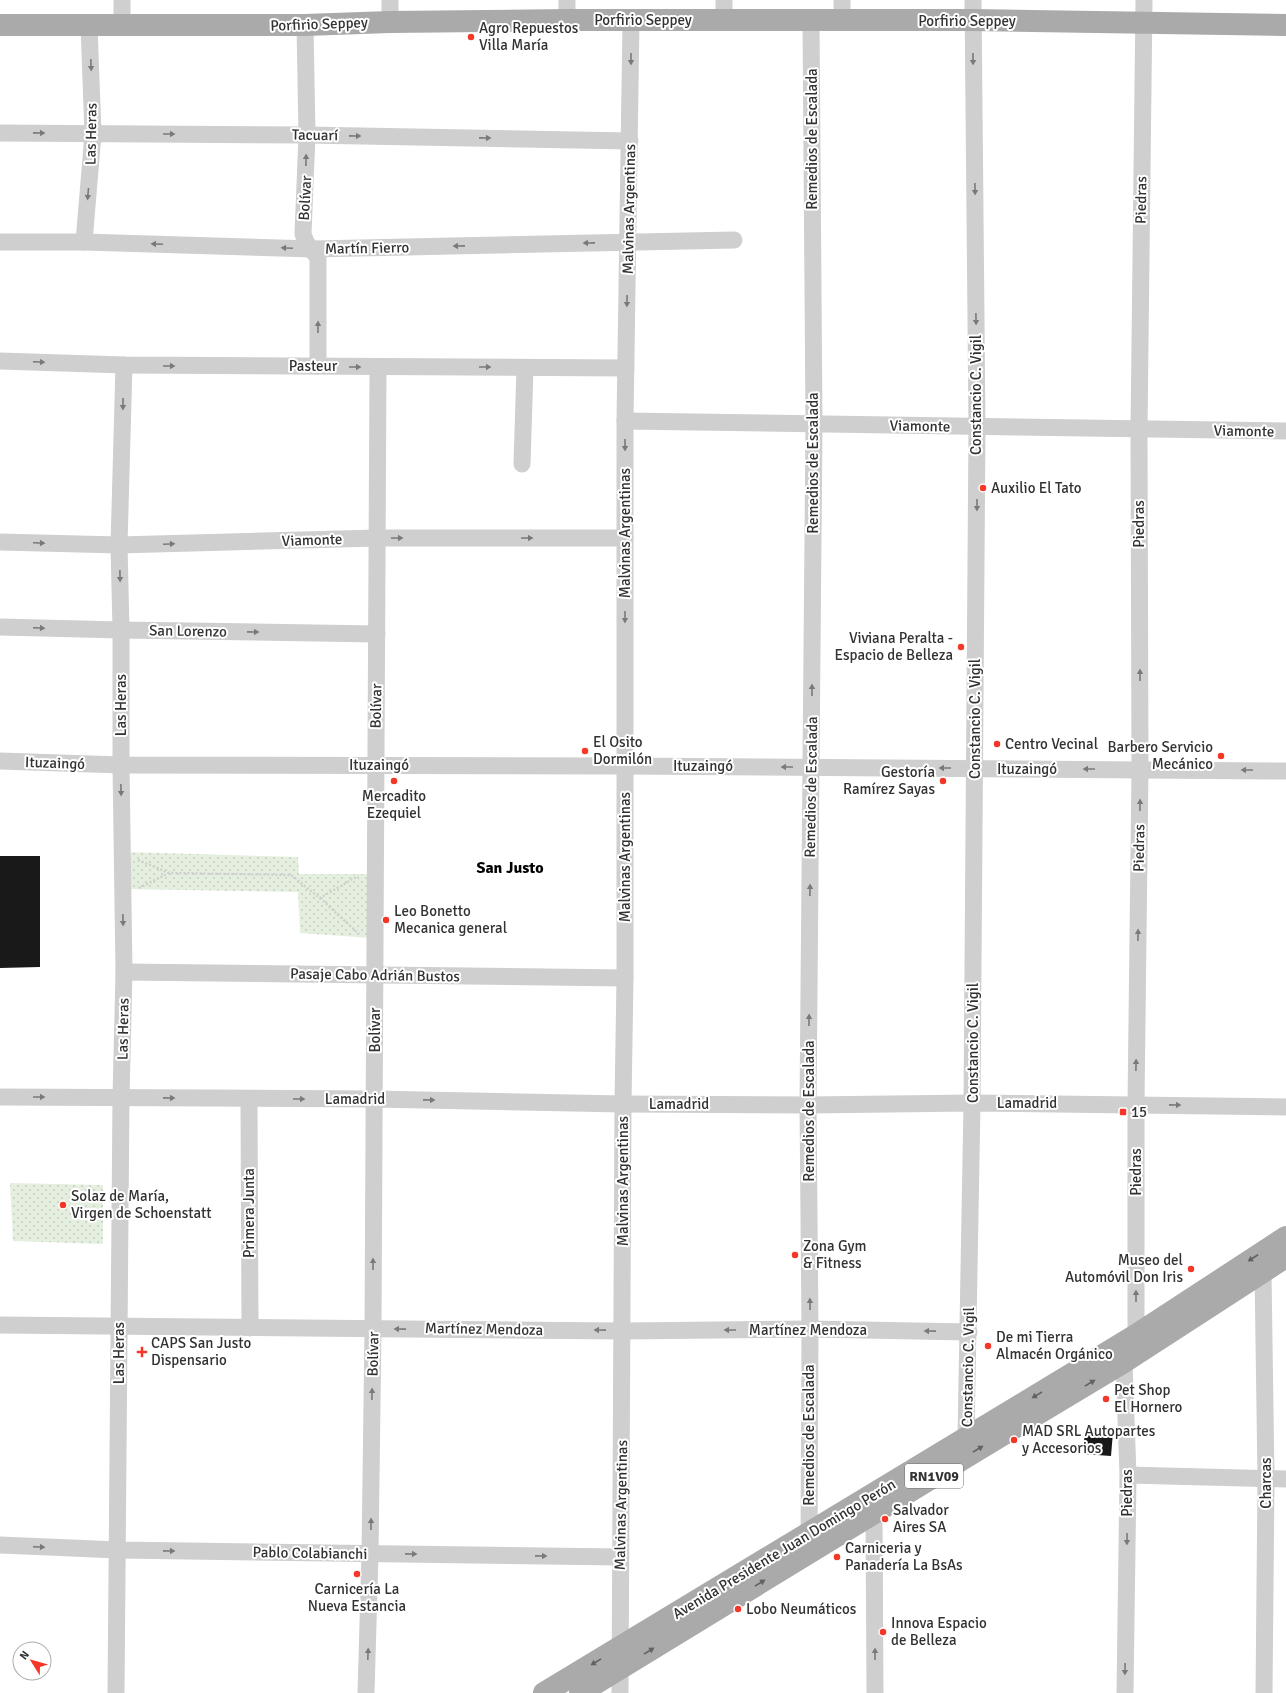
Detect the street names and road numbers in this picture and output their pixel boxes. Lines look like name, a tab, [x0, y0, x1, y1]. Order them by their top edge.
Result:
street label: Porfirio Seppey	[594, 11, 692, 29]
street label: Porfirio Seppey	[918, 12, 1016, 30]
street label: Porfirio Seppey	[270, 13, 368, 35]
street label: Remedios de Escalada	[803, 68, 821, 210]
street label: Las Heras	[81, 102, 101, 165]
street label: Tacuarí	[292, 126, 338, 144]
street label: Malvinas Argentinas	[619, 143, 639, 274]
street label: Bolívar	[295, 175, 315, 221]
street label: Piedras	[1132, 176, 1150, 224]
street label: Martín Fierro	[325, 238, 410, 258]
street label: Constancio C. Vigil	[967, 335, 985, 455]
street label: Pasteur	[289, 357, 338, 375]
street label: Remedios de Escalada	[804, 392, 822, 534]
street label: Viamonte	[889, 416, 951, 436]
street label: Viamonte	[1213, 421, 1275, 441]
street label: Malvinas Argentinas	[616, 467, 634, 598]
street label: Piedras	[1130, 500, 1148, 548]
street label: Viamonte	[281, 530, 343, 550]
street label: San Lorenzo	[149, 621, 227, 641]
street label: Constancio C. Vigil	[966, 659, 984, 779]
street label: Las Heras	[112, 673, 130, 736]
street label: Bolívar	[367, 683, 385, 729]
street label: Remedios de Escalada	[801, 716, 821, 858]
street label: Ituzaingó	[25, 753, 86, 773]
street label: Ituzaingó	[349, 756, 409, 774]
street label: Ituzaingó	[673, 757, 733, 775]
street label: Ituzaingó	[997, 760, 1057, 778]
street label: Malvinas Argentinas	[616, 791, 634, 922]
street label: Piedras	[1130, 824, 1148, 872]
street label: Pasaje Cabo Adrián Bustos	[290, 965, 460, 985]
street label: Constancio C. Vigil	[964, 983, 982, 1103]
street label: Las Heras	[113, 997, 133, 1060]
street label: Bolívar	[366, 1007, 384, 1053]
street label: Remedios de Escalada	[800, 1040, 818, 1182]
street label: Lamadrid	[325, 1090, 385, 1108]
street label: Lamadrid	[997, 1094, 1057, 1112]
street label: Lamadrid	[649, 1095, 709, 1113]
street label: Malvinas Argentinas	[614, 1115, 632, 1246]
street label: Piedras	[1127, 1148, 1145, 1196]
street label: Primera Junta	[240, 1168, 258, 1258]
street label: Constancio C. Vigil	[958, 1307, 978, 1427]
street label: Martínez Mendoza	[425, 1319, 543, 1339]
street label: Las Heras	[110, 1321, 128, 1384]
street label: Martínez Mendoza	[749, 1321, 867, 1339]
street label: Bolívar	[364, 1331, 382, 1377]
street label: Remedios de Escalada	[800, 1364, 818, 1506]
street label: Malvinas Argentinas	[611, 1439, 631, 1570]
street label: Charcas	[1257, 1457, 1275, 1509]
road number: RN1V09	[905, 1464, 963, 1488]
street label: Piedras	[1118, 1469, 1136, 1517]
street label: Avenida Presidente Juan Domingo Perón	[669, 1475, 899, 1623]
street label: Pablo Colabianchi	[252, 1543, 368, 1563]

